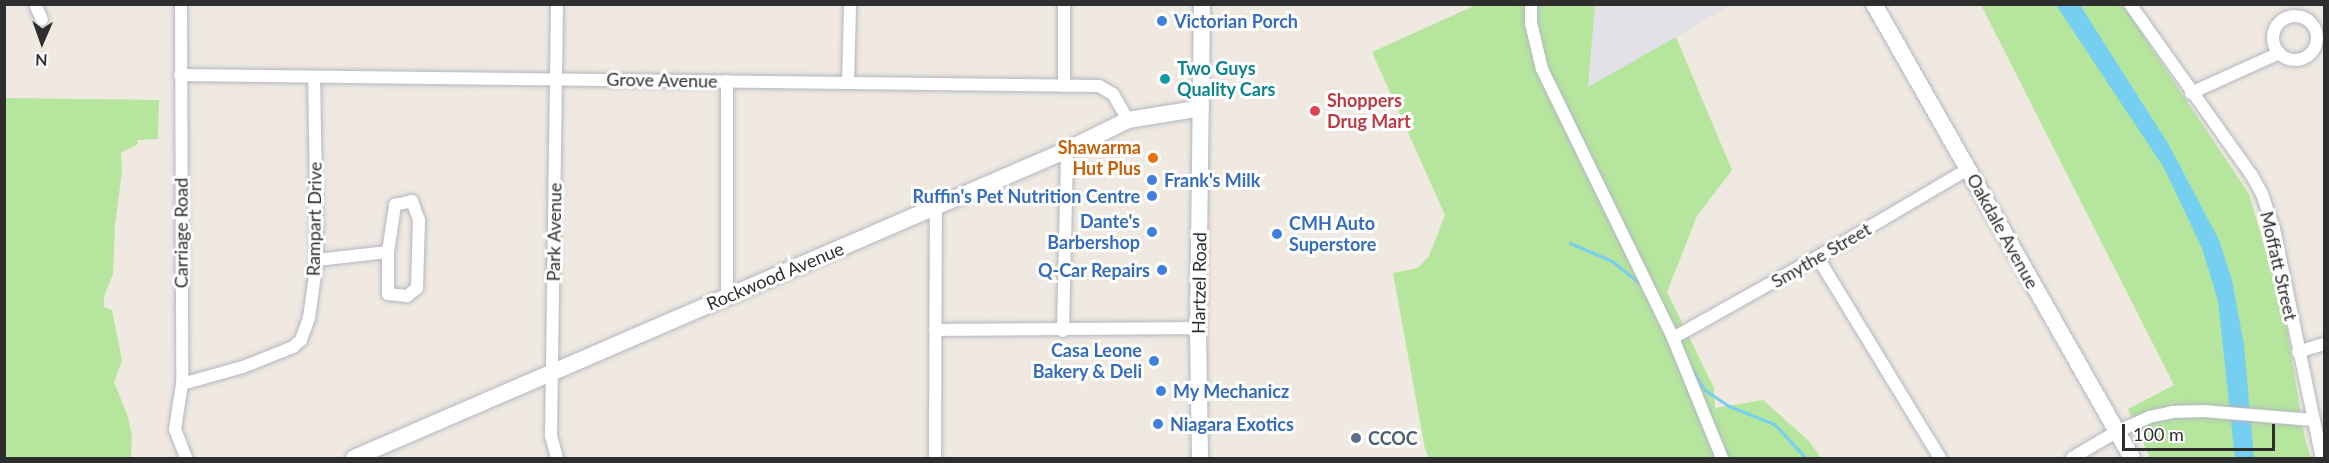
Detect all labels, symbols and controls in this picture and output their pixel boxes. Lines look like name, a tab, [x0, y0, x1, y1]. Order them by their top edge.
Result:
place label: Victorian Porch	[1174, 10, 1298, 32]
north arrow	[12, 12, 72, 72]
marker: Victorian Porch	[1155, 14, 1169, 28]
text: N	[35, 51, 48, 70]
place label: Two Guys Quality Cars	[1177, 58, 1276, 100]
street label: Grove Avenue	[606, 68, 718, 92]
marker: Two Guys Quality Cars	[1158, 72, 1172, 86]
place label: Shoppers Drug Mart	[1327, 90, 1411, 132]
marker: Shoppers Drug Mart	[1308, 104, 1322, 118]
place label: Shawarma Hut Plus	[1058, 137, 1141, 180]
marker: Shawarma Hut Plus	[1146, 151, 1160, 165]
street label: Rampart Drive	[302, 162, 326, 276]
place label: Frank's Milk	[1164, 169, 1260, 191]
street label: Oakdale Avenue	[1962, 169, 2044, 293]
marker: Frank's Milk	[1145, 173, 1159, 187]
street label: Carriage Road	[170, 178, 192, 288]
street label: Park Avenue	[542, 182, 566, 282]
place label: Ruffin's Pet Nutrition Centre	[913, 185, 1140, 207]
marker: Ruffin's Pet Nutrition Centre	[1145, 189, 1159, 203]
street label: Moffatt Street	[2256, 209, 2302, 323]
place label: Dante's Barbershop	[1047, 211, 1140, 254]
place label: CMH Auto Superstore	[1289, 213, 1376, 256]
street label: Smythe Street	[1767, 218, 1875, 292]
marker: Dante's Barbershop	[1145, 225, 1159, 239]
marker: CMH Auto Superstore	[1270, 227, 1284, 241]
street label: Hartzel Road	[1187, 232, 1211, 334]
street label: Rockwood Avenue	[703, 237, 847, 315]
place label: Q-Car Repairs	[1038, 259, 1150, 281]
marker: Q-Car Repairs	[1155, 263, 1169, 277]
place label: Casa Leone Bakery & Deli	[1032, 340, 1142, 382]
marker: Casa Leone Bakery & Deli	[1147, 354, 1161, 368]
place label: My Mechanicz	[1173, 380, 1290, 402]
marker: My Mechanicz	[1154, 384, 1168, 398]
scale bar	[2125, 412, 2278, 450]
place label: Niagara Exotics	[1170, 413, 1294, 435]
marker: Niagara Exotics	[1151, 417, 1165, 431]
text: 100 m	[2133, 423, 2184, 445]
place label: CCOC	[1368, 427, 1418, 449]
marker: CCOC	[1349, 431, 1363, 445]

